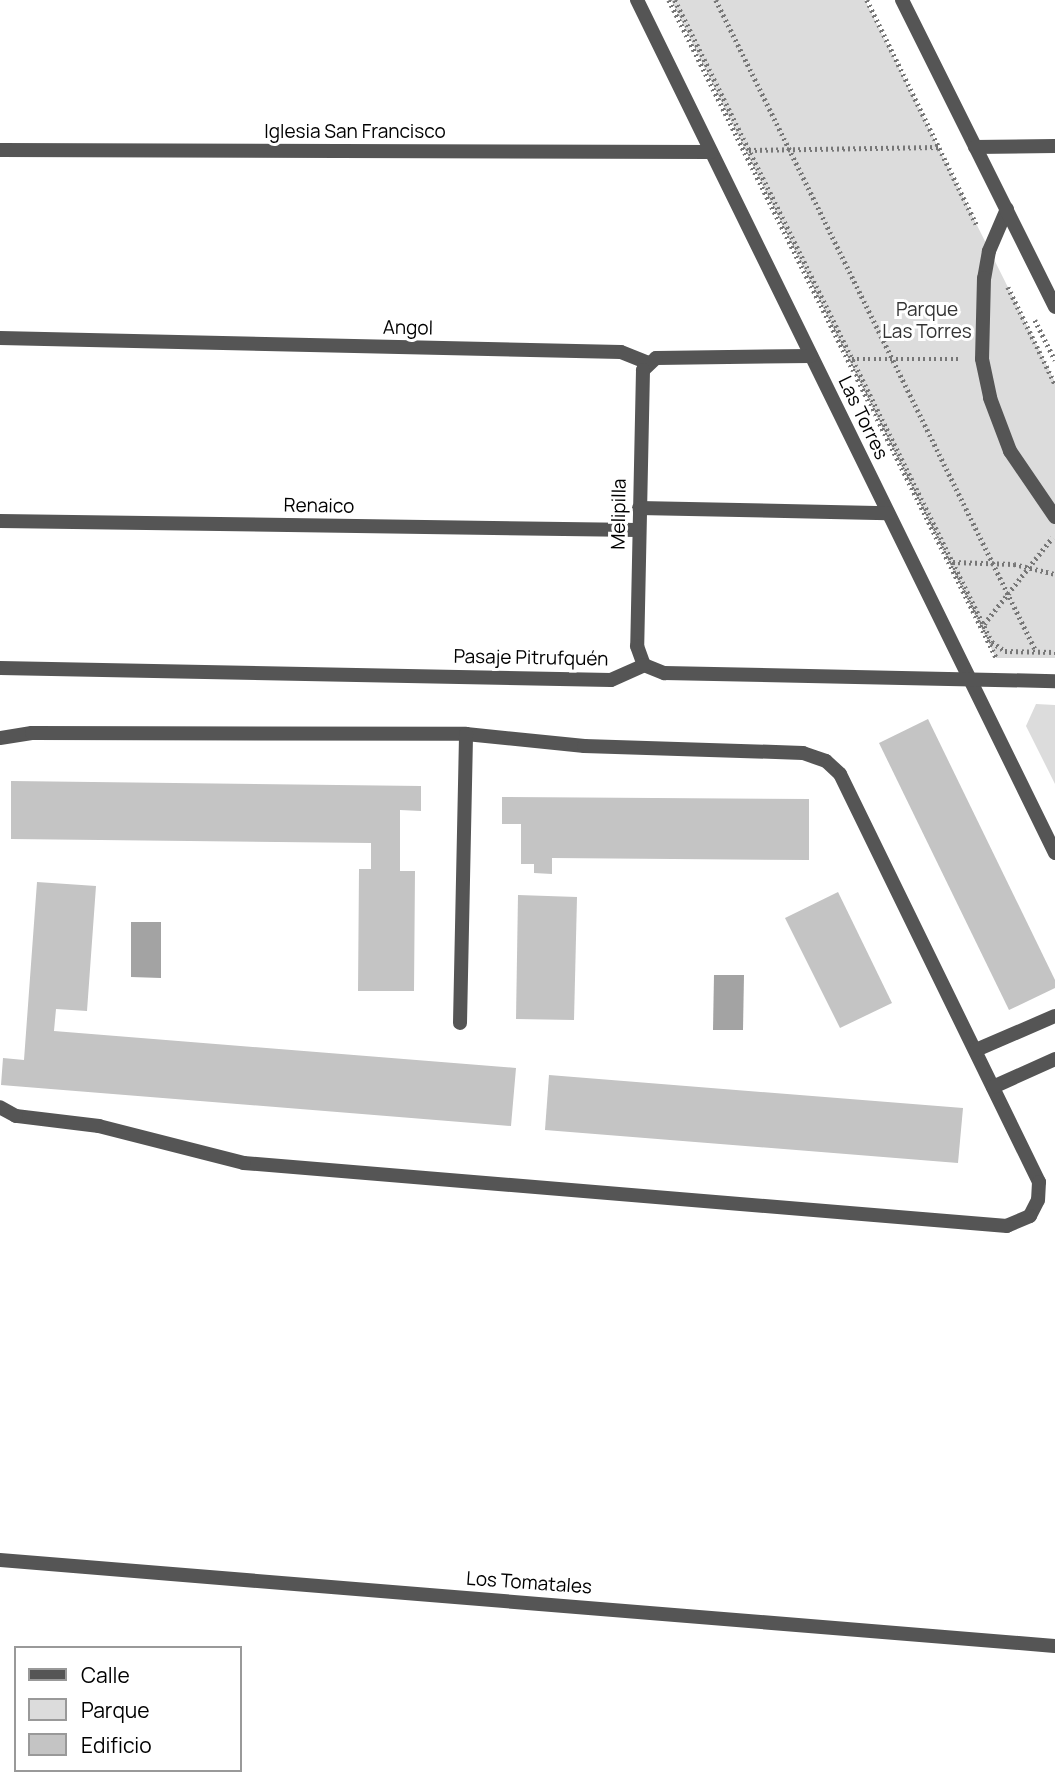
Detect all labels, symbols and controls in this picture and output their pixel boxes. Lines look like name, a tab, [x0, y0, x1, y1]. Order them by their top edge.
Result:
street label: Iglesia San Francisco	[264, 121, 446, 143]
park label: Parque Las Torres	[882, 299, 972, 343]
street label: Angol	[383, 316, 433, 340]
street label: Las Torres	[833, 373, 893, 463]
street label: Melipilla	[607, 478, 631, 550]
street label: Renaico	[284, 494, 354, 518]
street label: Pasaje Pitrufquén	[453, 645, 609, 671]
street label: Los Tomatales	[465, 1567, 593, 1599]
legend	[14, 1646, 242, 1772]
text: Calle	[81, 1661, 130, 1689]
text: Parque	[81, 1696, 150, 1724]
text: Edificio	[81, 1731, 152, 1759]

